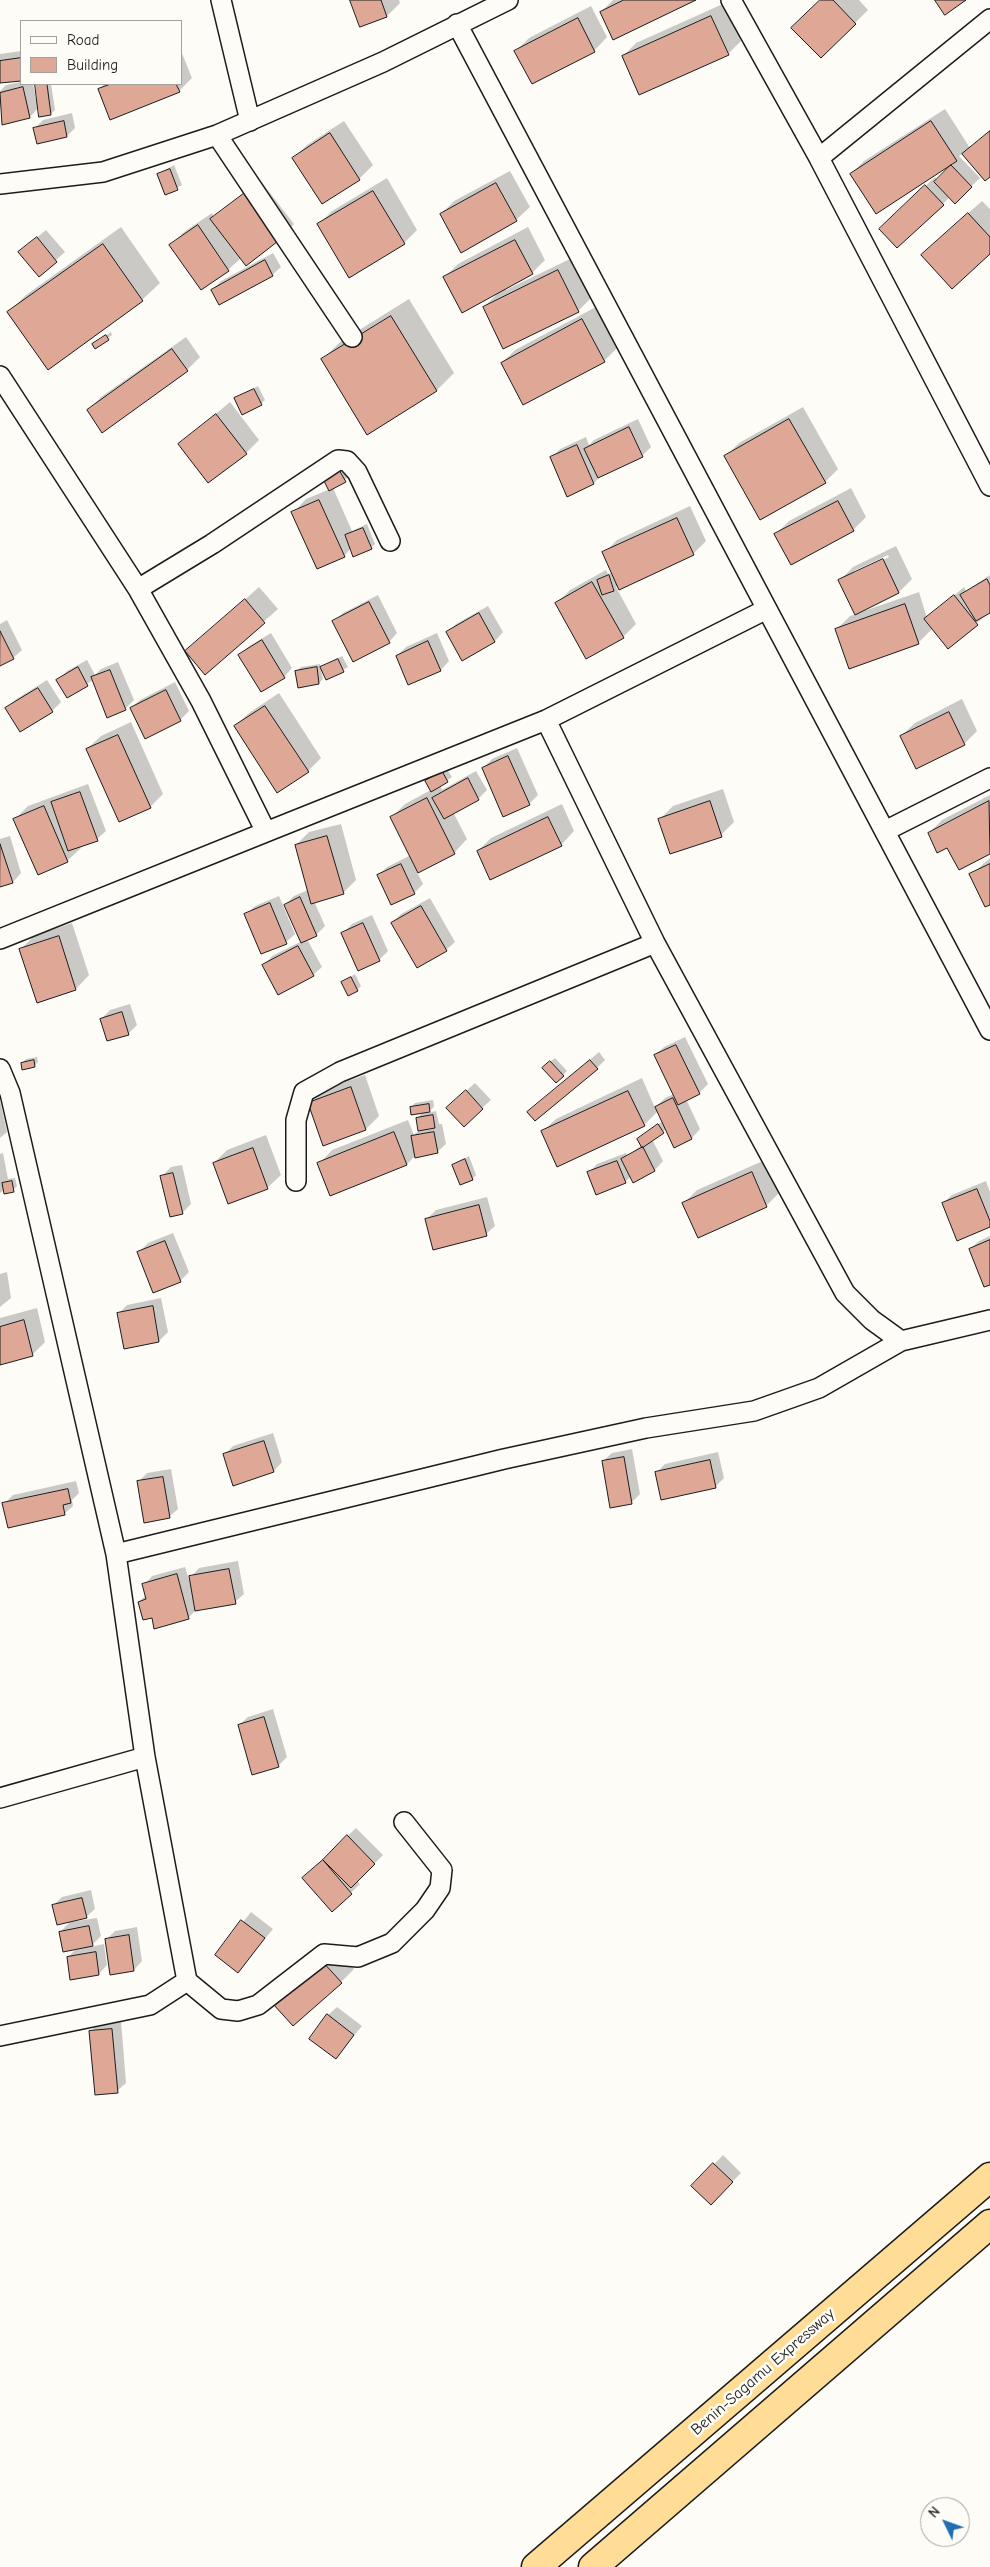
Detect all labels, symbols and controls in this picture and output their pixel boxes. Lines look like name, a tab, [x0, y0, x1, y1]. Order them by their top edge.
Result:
legend	[20, 20, 182, 85]
text: Road	[67, 31, 99, 49]
text: Building	[67, 56, 118, 74]
street label: Benin-Sagamu Expressway	[687, 2304, 839, 2440]
north arrow	[920, 2497, 970, 2547]
text: N	[925, 2503, 944, 2521]

